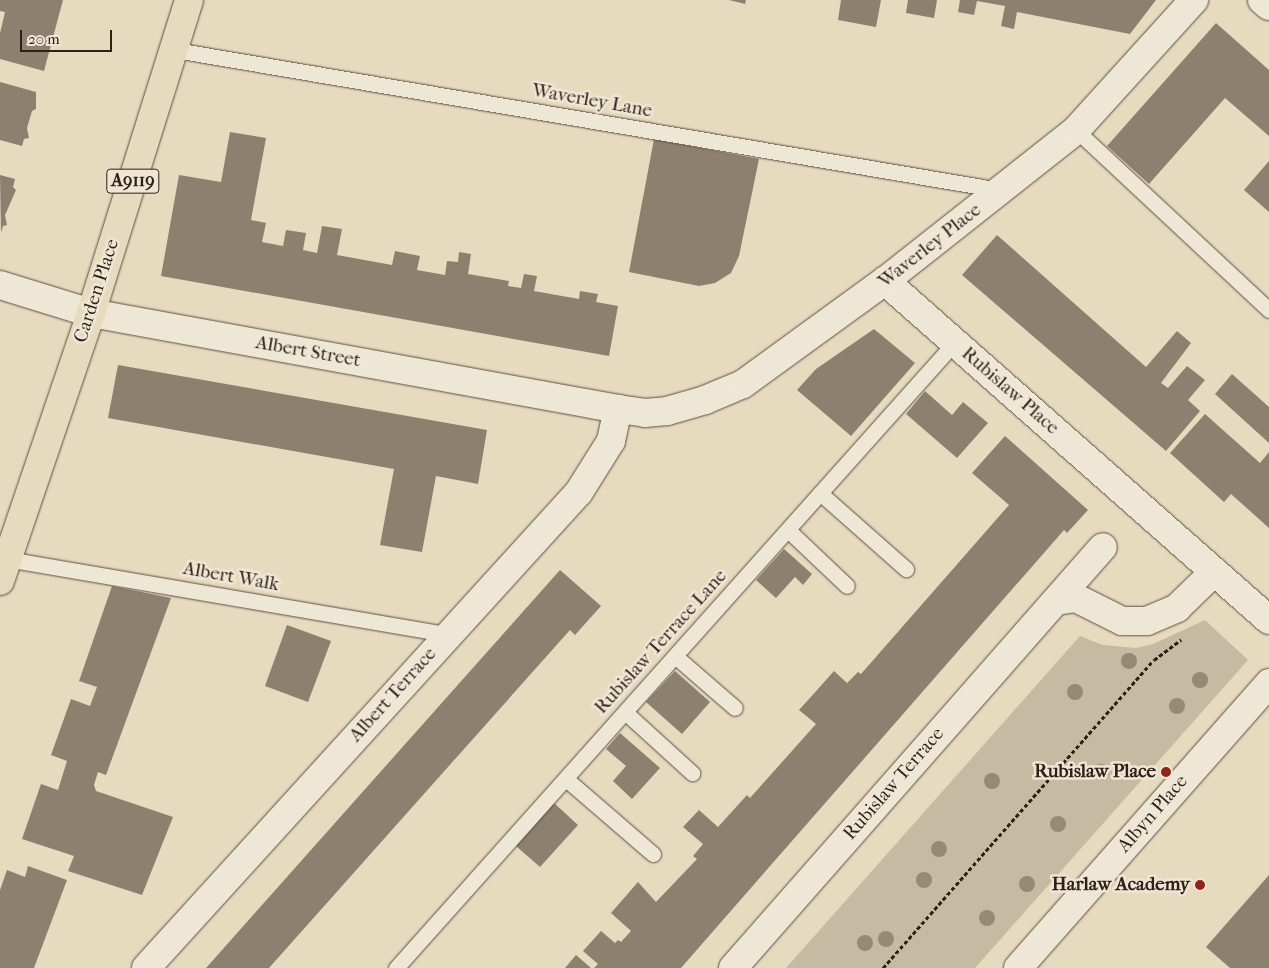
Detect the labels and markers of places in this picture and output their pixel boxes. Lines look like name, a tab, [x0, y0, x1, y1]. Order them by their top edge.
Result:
place label: Rubislaw Place	[1034, 761, 1156, 783]
marker: Rubislaw Place	[1160, 766, 1172, 778]
place label: Harlaw Academy	[1052, 874, 1190, 896]
marker: Harlaw Academy	[1194, 879, 1206, 891]

